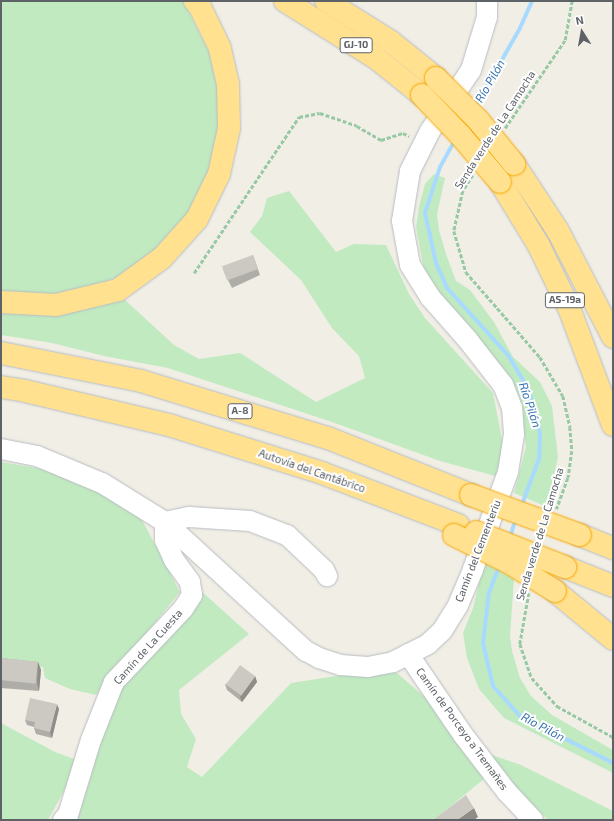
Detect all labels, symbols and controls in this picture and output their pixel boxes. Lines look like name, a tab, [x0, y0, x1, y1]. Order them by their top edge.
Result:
north arrow	[562, 12, 602, 52]
text: N	[574, 13, 585, 27]
road number: GJ-10	[339, 37, 373, 53]
water label: Río Pilón	[472, 57, 508, 105]
street label: Senda verde de La Camocha	[452, 68, 538, 192]
road number: AS-19a	[544, 292, 586, 308]
water label: Río Pilón	[516, 380, 544, 430]
road number: A-8	[227, 403, 253, 419]
street label: Autovía del Cantábrico	[257, 446, 367, 496]
street label: Senda verde de La Camocha	[513, 466, 567, 602]
street label: Camín del Cementeriu	[452, 498, 504, 604]
street label: Camín de La Cuesta	[111, 607, 185, 687]
street label: Camín de Porceyo a Tremañes	[413, 665, 511, 793]
water label: Río Pilón	[519, 710, 567, 744]

